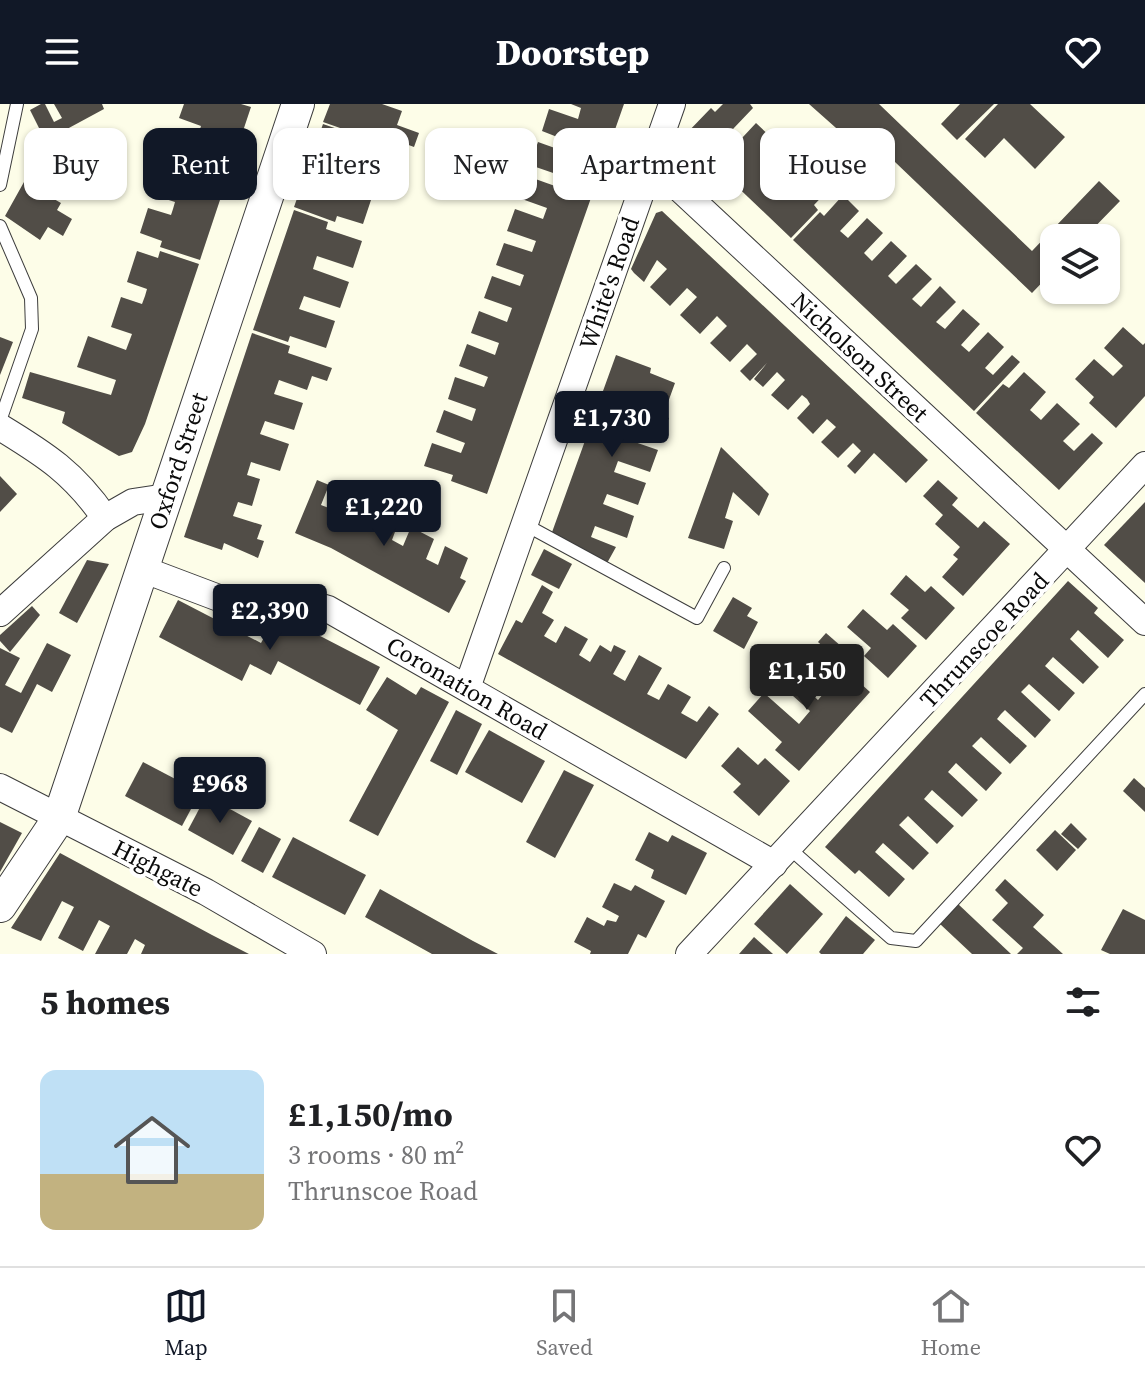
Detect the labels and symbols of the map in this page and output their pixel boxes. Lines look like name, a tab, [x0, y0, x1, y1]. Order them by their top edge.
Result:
street label: White's Road	[571, 212, 647, 354]
street label: Nicholson Street	[784, 285, 936, 429]
street label: Oxford Street	[140, 388, 216, 534]
pin: £1,730	[547, 391, 677, 459]
pin: £1,220	[319, 480, 449, 548]
street label: Thrunscoe Road	[912, 564, 1056, 715]
pin: £2,390	[205, 584, 335, 652]
street label: Coronation Road	[380, 629, 554, 748]
pin: £1,150	[742, 644, 872, 712]
pin: £968	[173, 757, 267, 825]
street label: Highgate	[107, 831, 209, 905]

